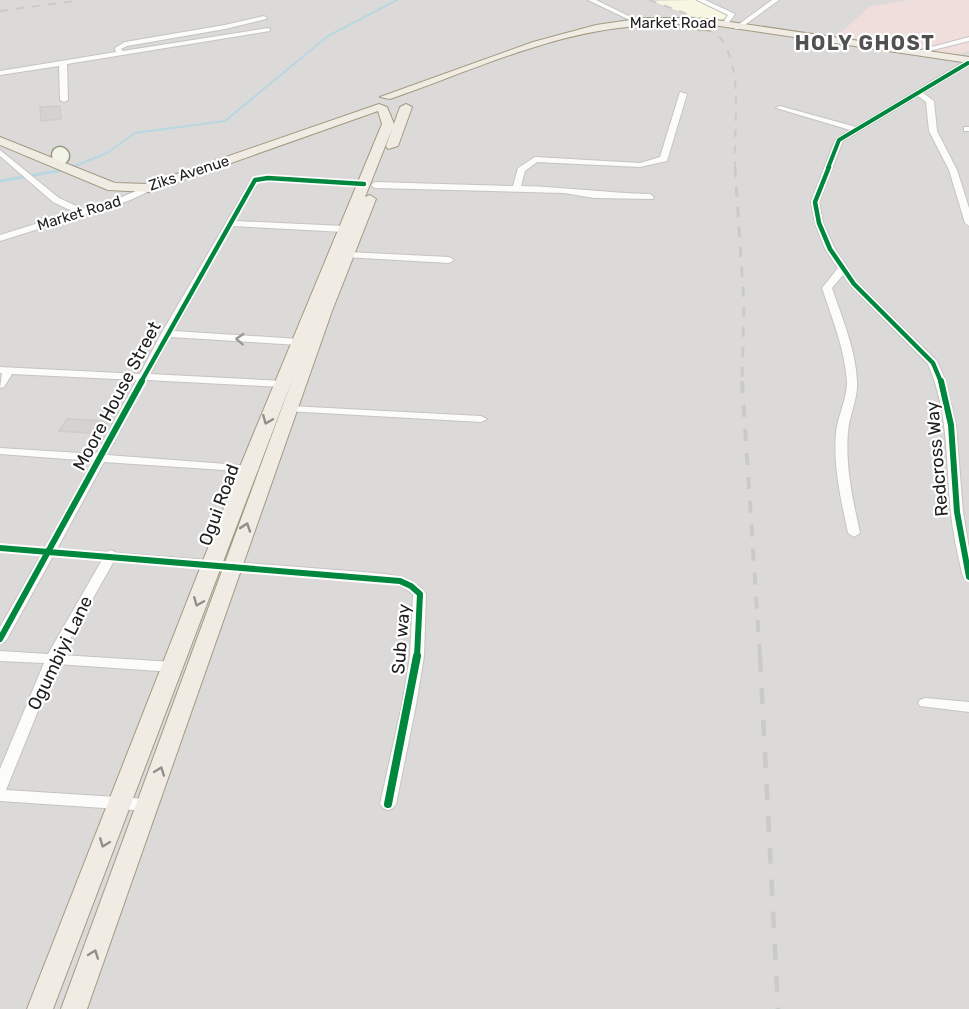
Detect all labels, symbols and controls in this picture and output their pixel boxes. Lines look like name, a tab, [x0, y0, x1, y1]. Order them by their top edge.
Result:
street label: Market Road	[630, 14, 716, 32]
district label: HOLY GHOST	[795, 31, 935, 55]
street label: Ziks Avenue	[146, 152, 232, 194]
street label: Market Road	[35, 192, 123, 234]
street label: Moore House Street	[68, 318, 166, 474]
one-way arrow	[236, 332, 245, 345]
street label: Redcross Way	[921, 400, 953, 518]
one-way arrow	[262, 414, 274, 425]
street label: Ogui Road	[194, 461, 244, 549]
one-way arrow	[239, 523, 252, 533]
street label: Ogumbiyi Lane	[23, 592, 97, 714]
one-way arrow	[193, 596, 205, 607]
street label: Sub way	[387, 603, 415, 675]
one-way arrow	[152, 766, 165, 776]
one-way arrow	[99, 836, 111, 847]
one-way arrow	[86, 949, 99, 960]

